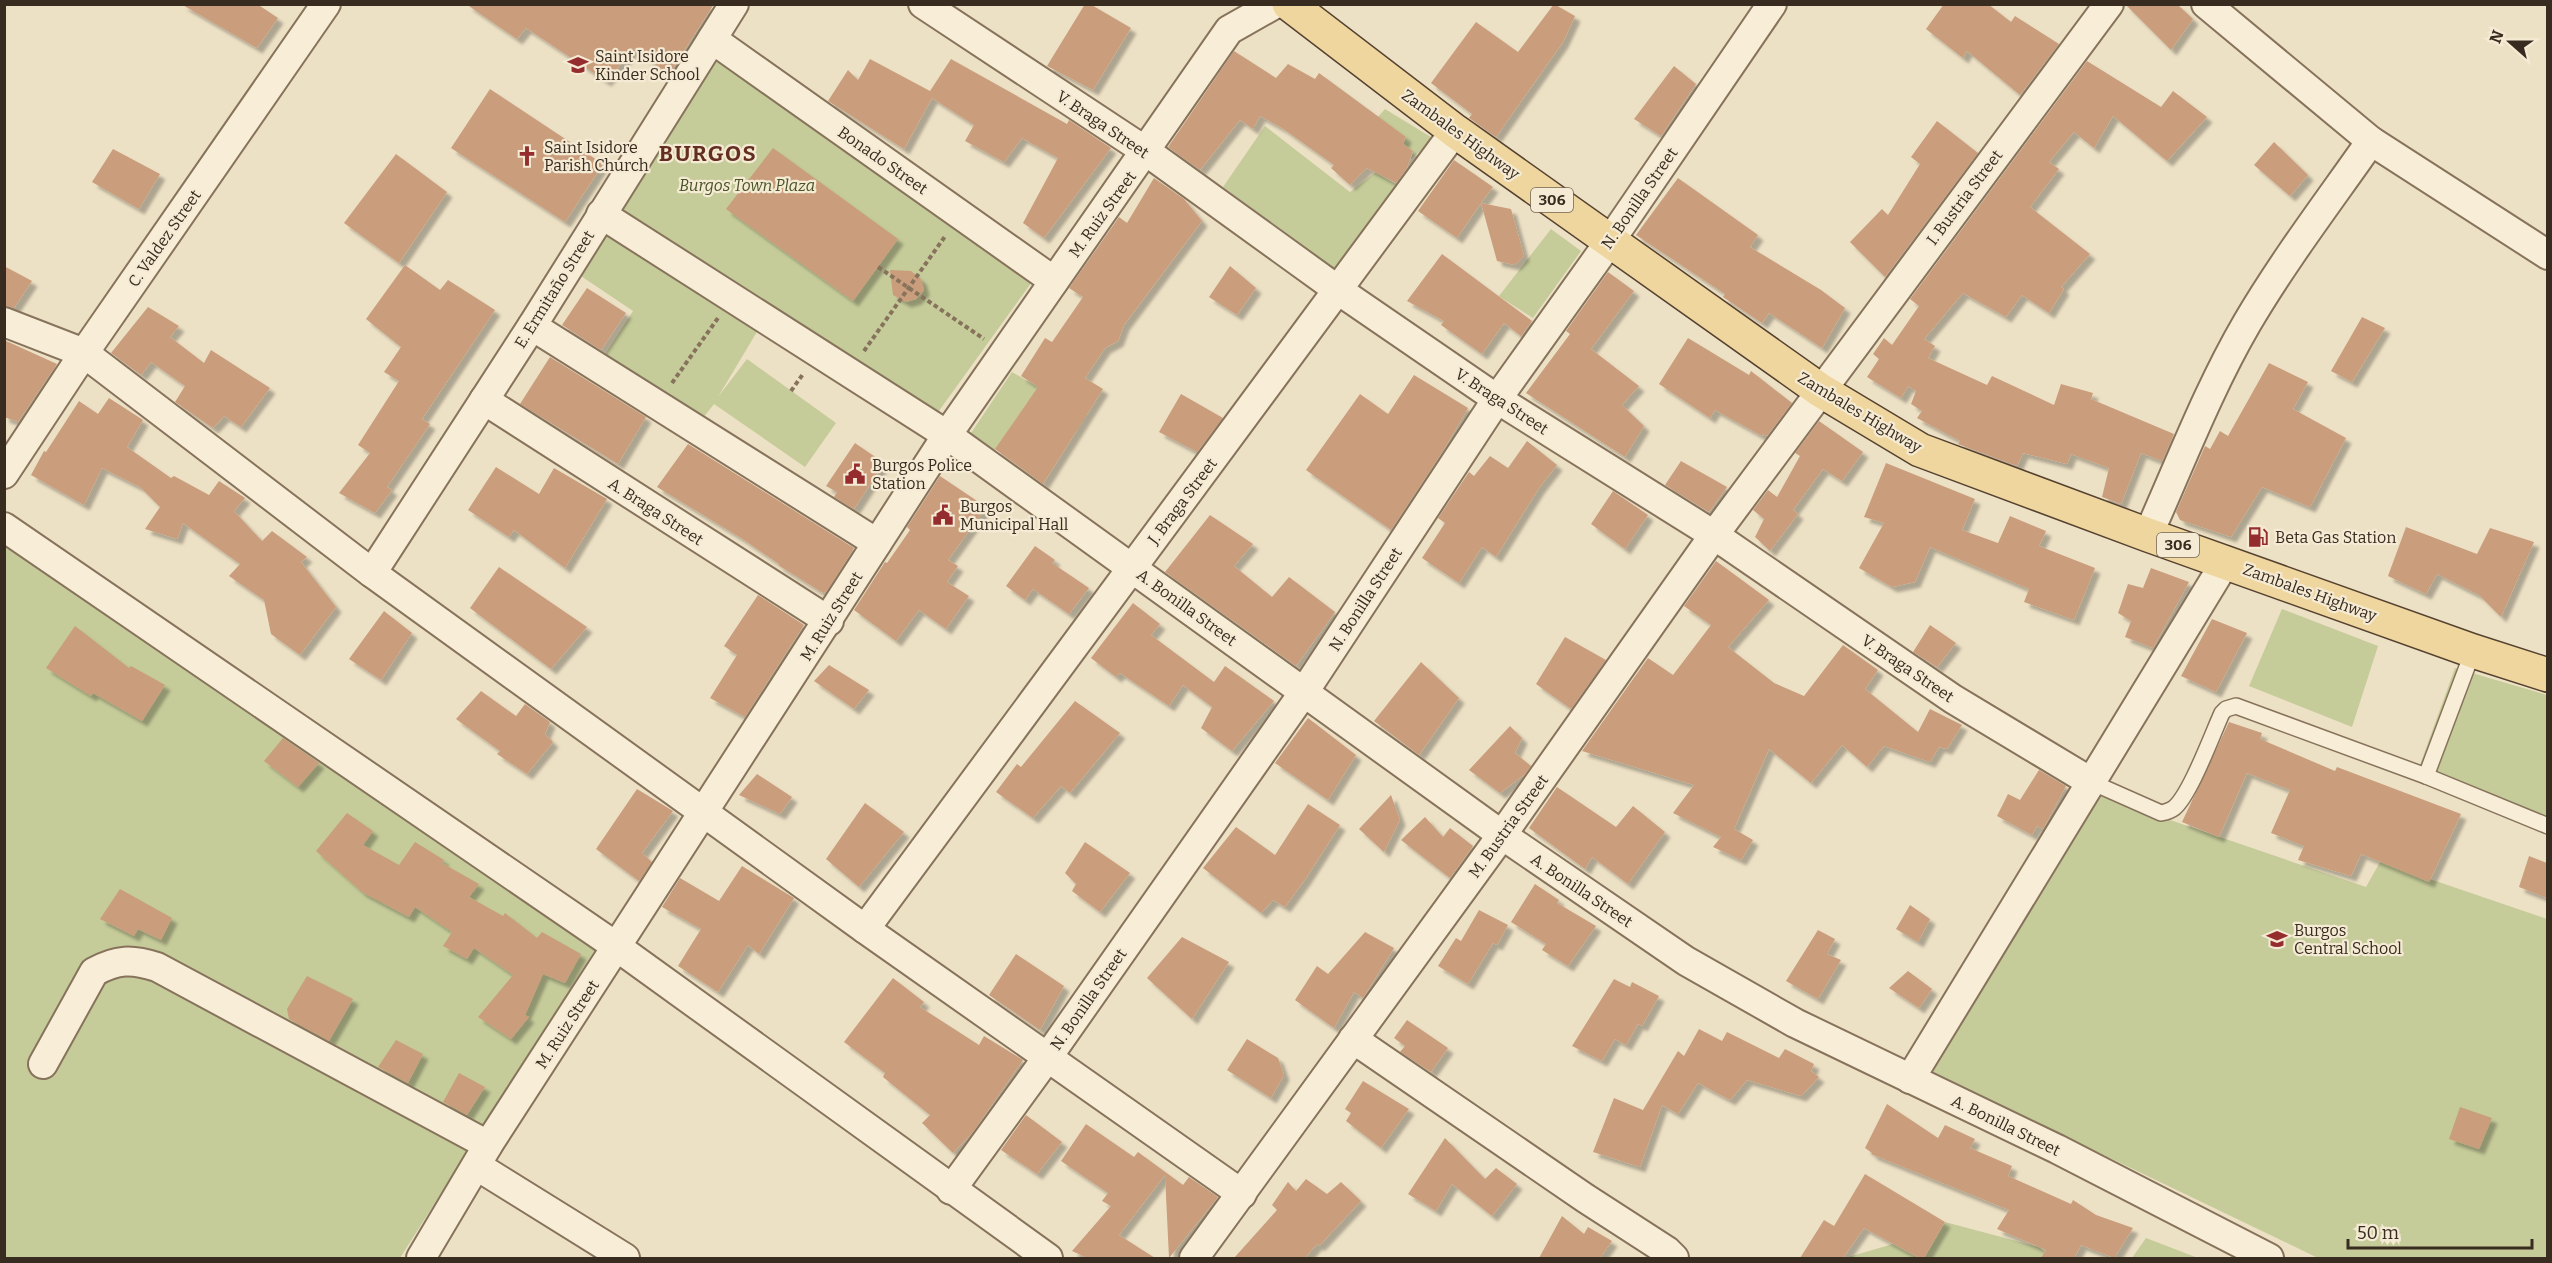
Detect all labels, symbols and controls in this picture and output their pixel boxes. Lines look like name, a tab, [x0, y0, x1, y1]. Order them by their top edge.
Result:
north arrow	[2480, 12, 2540, 72]
text: N	[2485, 28, 2508, 46]
place label: Saint Isidore Kinder School	[595, 47, 700, 84]
school or university icon: Saint Isidore Kinder School	[566, 53, 590, 77]
street label: Zambales Highway	[1398, 85, 1524, 184]
street label: V. Braga Street	[1053, 87, 1153, 162]
street label: Bonado Street	[834, 122, 931, 198]
place label: Saint Isidore Parish Church	[544, 138, 649, 175]
district label: BURGOS	[659, 140, 757, 167]
church icon: Saint Isidore Parish Church	[515, 144, 539, 168]
street label: N. Bonilla Street	[1597, 144, 1682, 253]
street label: I. Bustria Street	[1922, 146, 2006, 249]
street label: M. Ruiz Street	[1065, 167, 1140, 261]
park label: Burgos Town Plaza	[679, 176, 815, 195]
street label: C. Valdez Street	[124, 186, 205, 290]
road number: 306	[1531, 188, 1573, 212]
street label: E. Ermitaño Street	[511, 227, 598, 352]
street label: V. Braga Street	[1452, 364, 1552, 439]
street label: Zambales Highway	[1794, 368, 1926, 457]
street label: J. Braga Street	[1143, 454, 1221, 549]
place label: Burgos Police Station	[872, 456, 972, 493]
public building icon: Burgos Police Station	[843, 462, 867, 486]
street label: A. Braga Street	[605, 474, 707, 549]
place label: Burgos Municipal Hall	[960, 497, 1069, 534]
public building icon: Burgos Municipal Hall	[931, 503, 955, 527]
fuel station icon: Beta Gas Station	[2246, 525, 2270, 549]
place label: Beta Gas Station	[2275, 528, 2396, 547]
road number: 306	[2157, 533, 2199, 557]
street label: N. Bonilla Street	[1325, 544, 1406, 655]
street label: Zambales Highway	[2240, 559, 2380, 626]
street label: A. Bonilla Street	[1133, 565, 1240, 650]
street label: M. Ruiz Street	[796, 568, 867, 664]
street label: V. Braga Street	[1858, 631, 1958, 706]
street label: M. Bustria Street	[1465, 771, 1552, 882]
street label: A. Bonilla Street	[1527, 849, 1636, 932]
place label: Burgos Central School	[2294, 921, 2402, 958]
school or university icon: Burgos Central School	[2265, 927, 2289, 951]
street label: N. Bonilla Street	[1046, 945, 1131, 1054]
street label: M. Ruiz Street	[532, 976, 603, 1072]
street label: A. Bonilla Street	[1948, 1091, 2063, 1160]
scale bar	[2348, 1212, 2532, 1250]
text: 50 m	[2357, 1222, 2399, 1244]

